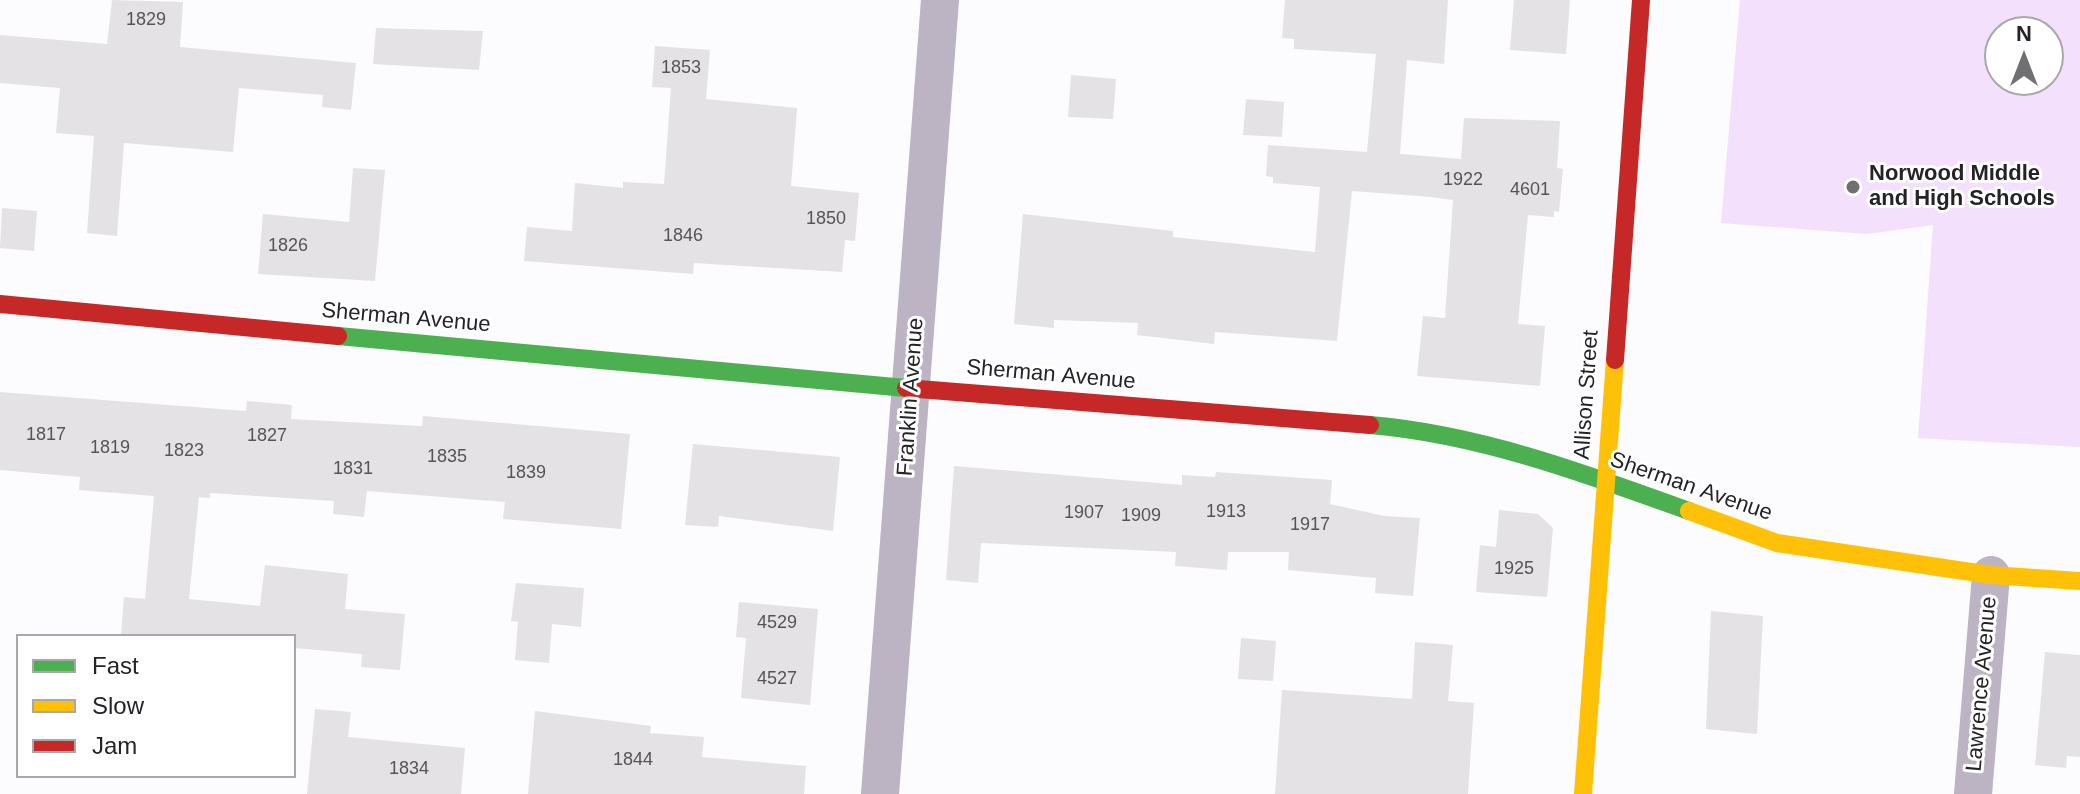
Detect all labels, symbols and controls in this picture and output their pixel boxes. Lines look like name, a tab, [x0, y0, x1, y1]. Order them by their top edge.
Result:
house number: 1829	[126, 9, 166, 31]
north arrow	[1984, 16, 2064, 96]
text: N	[2016, 21, 2032, 46]
house number: 1853	[661, 57, 701, 79]
place label: Norwood Middle and High Schools	[1869, 161, 2055, 212]
house number: 1922	[1443, 169, 1483, 191]
marker: Norwood Middle and High Schools	[1844, 178, 1862, 196]
house number: 4601	[1510, 179, 1550, 201]
house number: 1850	[806, 208, 846, 230]
house number: 1846	[663, 225, 703, 247]
house number: 1826	[268, 235, 308, 257]
street label: Sherman Avenue	[320, 297, 492, 339]
street label: Franklin Avenue	[892, 317, 930, 477]
street label: Allison Street	[1569, 329, 1605, 461]
street label: Sherman Avenue	[965, 354, 1137, 396]
house number: 1817	[26, 424, 66, 446]
house number: 1827	[247, 425, 287, 447]
house number: 1819	[90, 437, 130, 459]
house number: 1823	[164, 440, 204, 462]
house number: 1835	[427, 446, 467, 468]
street label: Sherman Avenue	[1607, 447, 1775, 527]
house number: 1831	[333, 458, 373, 480]
house number: 1839	[506, 462, 546, 484]
house number: 1913	[1206, 501, 1246, 523]
house number: 1907	[1064, 502, 1104, 524]
house number: 1909	[1121, 505, 1161, 527]
house number: 1917	[1290, 514, 1330, 536]
house number: 1925	[1494, 558, 1534, 580]
street label: Lawrence Avenue	[1961, 595, 2003, 773]
house number: 4529	[757, 612, 797, 634]
legend	[16, 634, 296, 778]
text: Fast	[92, 652, 139, 679]
house number: 4527	[757, 668, 797, 690]
text: Slow	[92, 692, 144, 719]
text: Jam	[92, 732, 137, 759]
house number: 1844	[613, 749, 653, 771]
house number: 1834	[389, 758, 429, 780]

